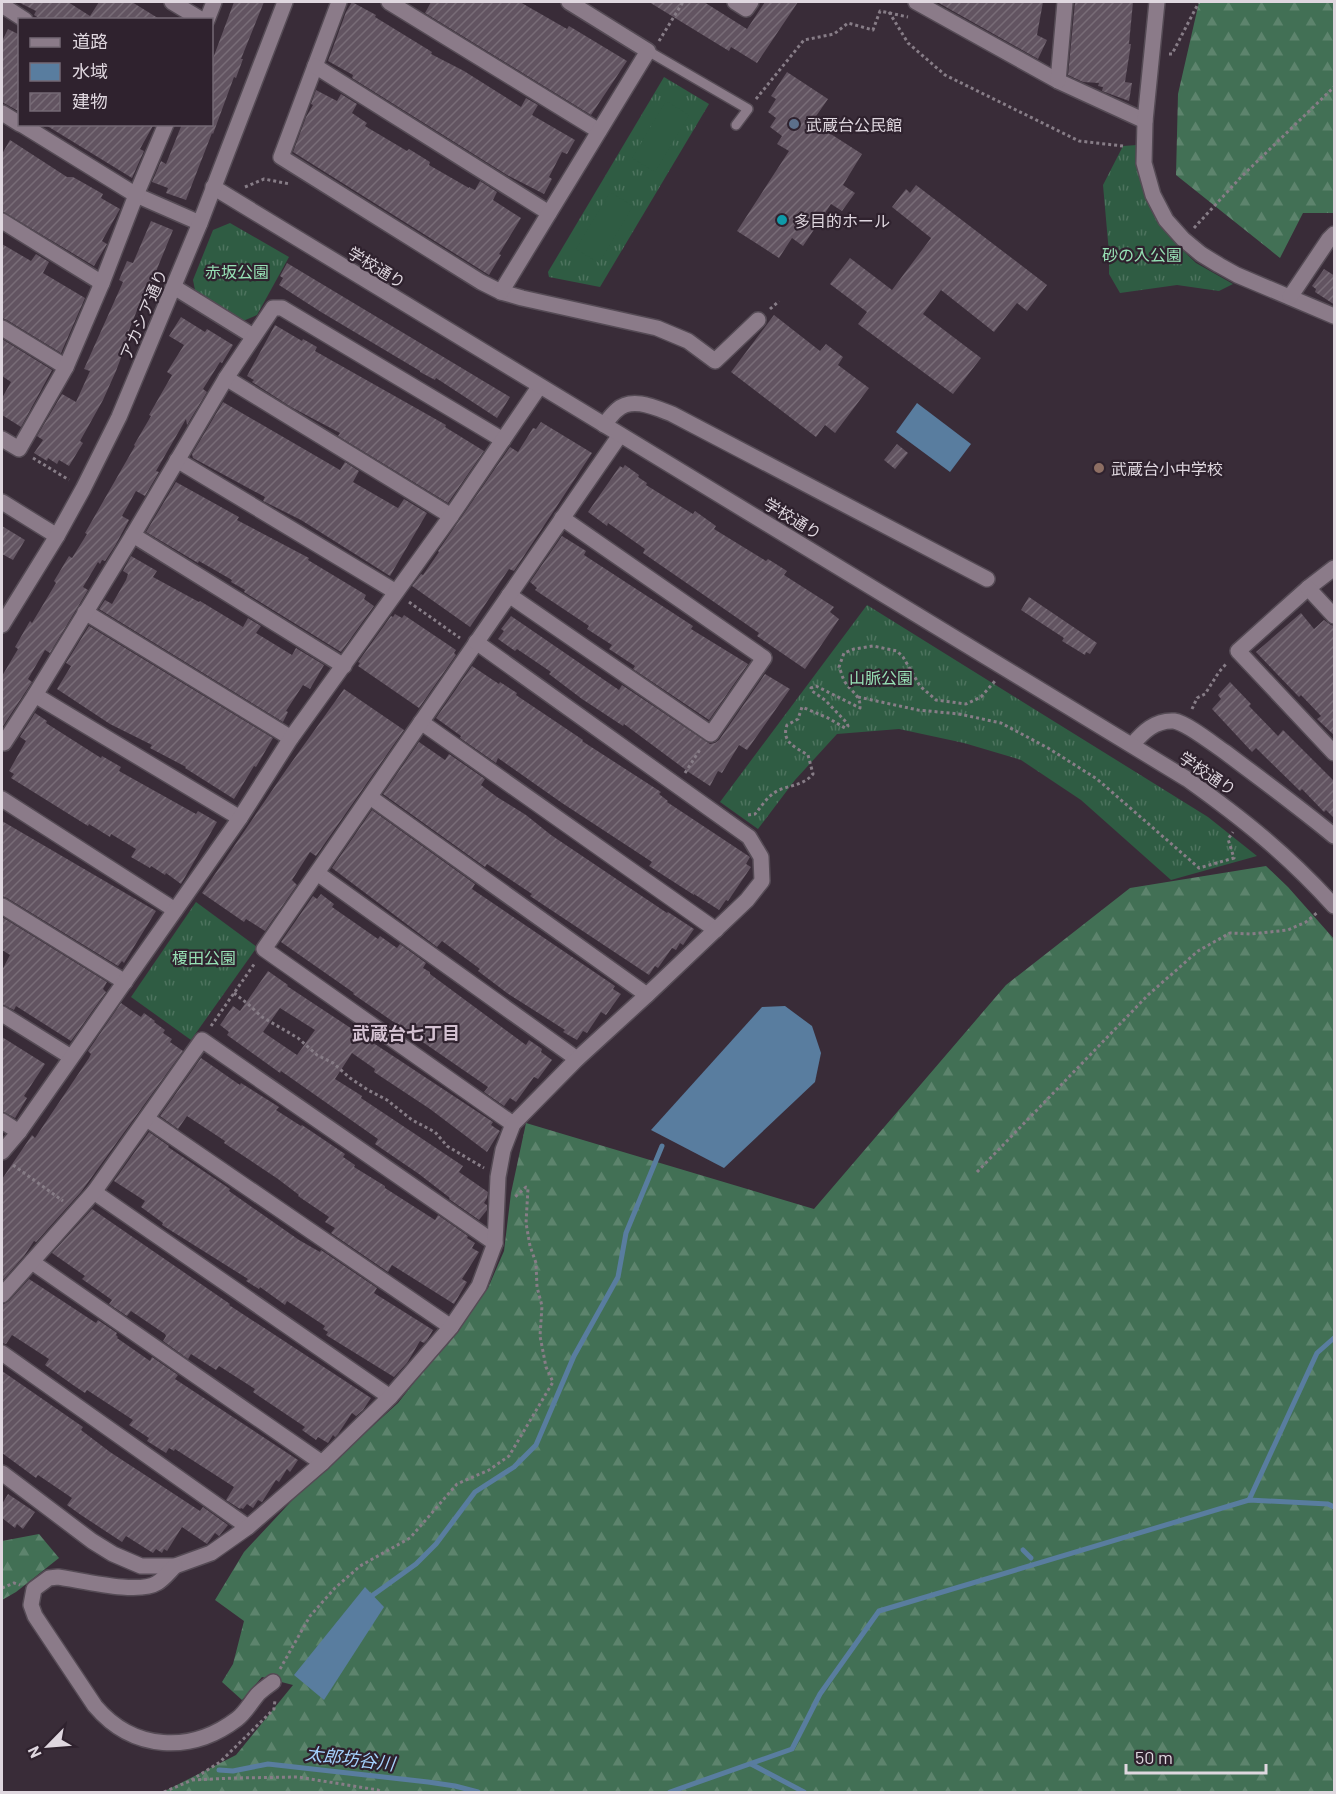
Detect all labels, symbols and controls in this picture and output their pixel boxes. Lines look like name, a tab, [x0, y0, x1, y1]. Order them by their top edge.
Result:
legend	[18, 18, 213, 126]
text: 道路	[72, 30, 108, 52]
text: 水域	[72, 60, 108, 82]
text: 建物	[72, 90, 108, 112]
place label: 武蔵台公民館	[806, 115, 902, 134]
marker: 武蔵台公民館	[787, 117, 801, 131]
place label: 多目的ホール	[794, 211, 890, 230]
marker: 多目的ホール	[775, 213, 789, 227]
street label: 学校通り	[345, 242, 409, 292]
park label: 砂の入公園	[1102, 245, 1182, 264]
park label: 赤坂公園	[205, 262, 269, 281]
street label: アカシア通り	[115, 266, 171, 362]
place label: 武蔵台小中学校	[1111, 459, 1223, 478]
marker: 武蔵台小中学校	[1092, 461, 1106, 475]
street label: 学校通り	[761, 493, 825, 543]
park label: 山脈公園	[849, 668, 913, 687]
street label: 学校通り	[1176, 747, 1240, 799]
park label: 榎田公園	[172, 948, 236, 967]
district label: 武蔵台七丁目	[352, 1022, 460, 1044]
north arrow	[18, 1716, 78, 1776]
scale bar	[1126, 1737, 1266, 1775]
water label: 太郎坊谷川	[304, 1742, 398, 1775]
text: N	[23, 1744, 45, 1761]
text: 50 m	[1135, 1746, 1173, 1768]

